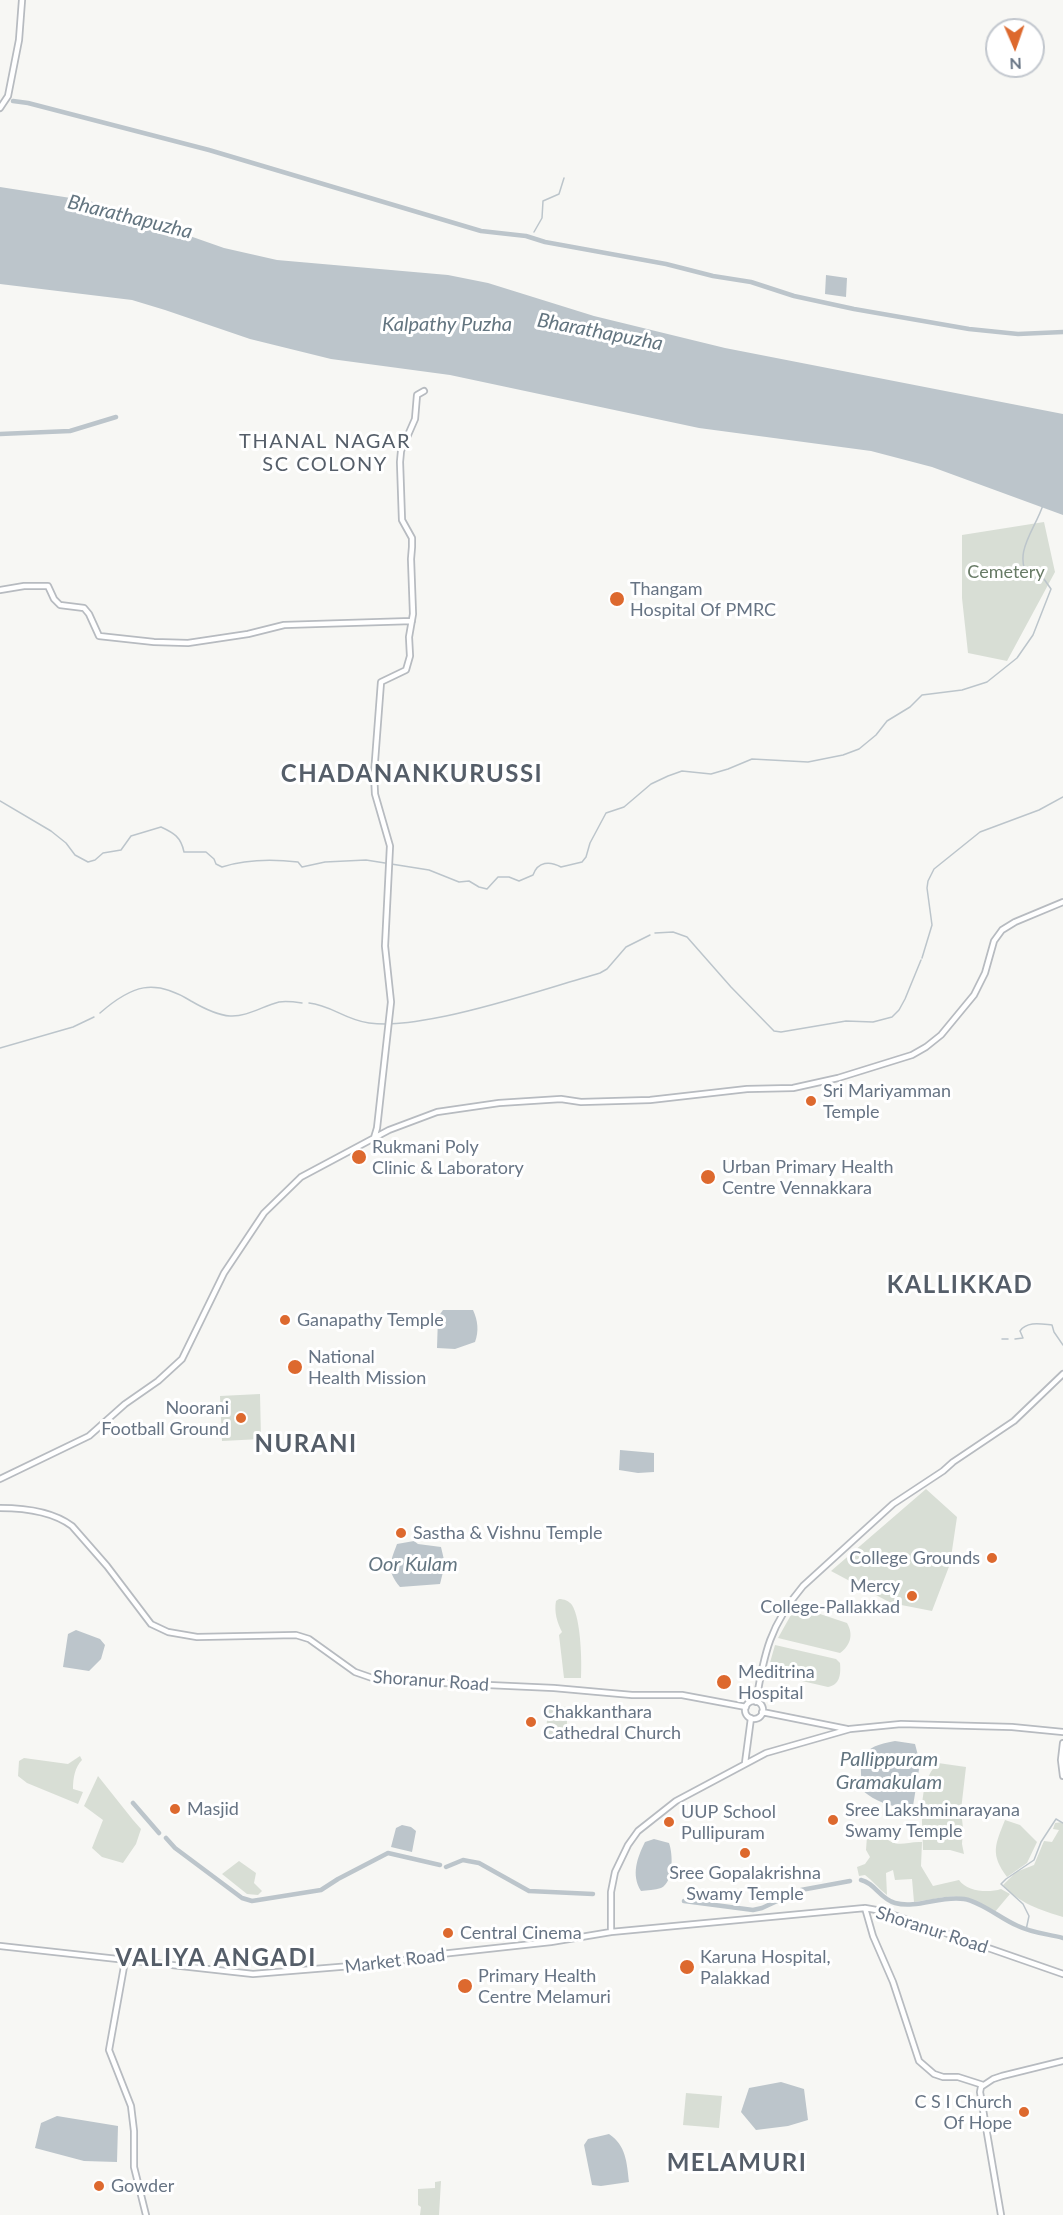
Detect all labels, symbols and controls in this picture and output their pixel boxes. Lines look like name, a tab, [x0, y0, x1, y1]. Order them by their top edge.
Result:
north arrow	[985, 18, 1045, 78]
text: N	[1009, 55, 1022, 74]
water label: Bharathapuzha	[65, 190, 195, 244]
water label: Bharathapuzha	[535, 308, 665, 356]
water label: Kalpathy Puzha	[382, 313, 512, 337]
district label: THANAL NAGAR SC COLONY	[239, 430, 411, 477]
park label: Cemetery	[967, 561, 1045, 583]
place label: Thangam Hospital Of PMRC	[630, 578, 776, 620]
marker: Thangam Hospital Of PMRC	[608, 590, 626, 608]
district label: CHADANANKURUSSI	[281, 760, 543, 788]
place label: Sri Mariyamman Temple	[823, 1080, 951, 1122]
marker: Sri Mariyamman Temple	[804, 1094, 818, 1108]
place label: Rukmani Poly Clinic & Laboratory	[372, 1136, 524, 1178]
marker: Rukmani Poly Clinic & Laboratory	[350, 1148, 368, 1166]
place label: Urban Primary Health Centre Vennakkara	[722, 1156, 894, 1198]
marker: Urban Primary Health Centre Vennakkara	[699, 1168, 717, 1186]
district label: KALLIKKAD	[887, 1271, 1033, 1299]
place label: Ganapathy Temple	[297, 1309, 444, 1331]
marker: Ganapathy Temple	[278, 1313, 292, 1327]
place label: National Health Mission	[308, 1346, 426, 1388]
marker: National Health Mission	[286, 1358, 304, 1376]
place label: Noorani Football Ground	[101, 1397, 229, 1440]
marker: Noorani Football Ground	[234, 1411, 248, 1425]
district label: NURANI	[254, 1430, 358, 1458]
place label: Sastha & Vishnu Temple	[413, 1522, 602, 1544]
marker: Sastha & Vishnu Temple	[394, 1526, 408, 1540]
place label: College Grounds	[849, 1547, 980, 1569]
marker: College Grounds	[985, 1551, 999, 1565]
water label: Oor Kulam	[368, 1553, 458, 1577]
place label: Mercy College-Pallakkad	[760, 1575, 900, 1618]
marker: Mercy College-Pallakkad	[905, 1589, 919, 1603]
place label: Meditrina Hospital	[738, 1661, 815, 1704]
street label: Shoranur Road	[372, 1666, 490, 1696]
marker: Meditrina Hospital	[715, 1673, 733, 1691]
place label: Chakkanthara Cathedral Church	[543, 1701, 681, 1744]
marker: Chakkanthara Cathedral Church	[524, 1715, 538, 1729]
water label: Pallippuram Gramakulam	[836, 1748, 942, 1795]
place label: Masjid	[187, 1798, 239, 1820]
place label: Sree Lakshminarayana Swamy Temple	[845, 1799, 1020, 1842]
place label: UUP School Pullipuram	[681, 1801, 776, 1844]
marker: Masjid	[168, 1802, 182, 1816]
marker: Sree Lakshminarayana Swamy Temple	[826, 1813, 840, 1827]
marker: UUP School Pullipuram	[662, 1815, 676, 1829]
marker: Sree Gopalakrishna Swamy Temple	[738, 1846, 752, 1860]
place label: Sree Gopalakrishna Swamy Temple	[669, 1862, 821, 1904]
street label: Shoranur Road	[873, 1902, 991, 1958]
place label: Central Cinema	[460, 1922, 582, 1944]
marker: Central Cinema	[441, 1926, 455, 1940]
district label: VALIYA ANGADI	[115, 1944, 317, 1972]
street label: Market Road	[344, 1944, 446, 1978]
place label: Karuna Hospital, Palakkad	[700, 1946, 831, 1988]
marker: Karuna Hospital, Palakkad	[678, 1958, 696, 1976]
place label: Primary Health Centre Melamuri	[478, 1965, 611, 2008]
marker: Primary Health Centre Melamuri	[456, 1977, 474, 1995]
place label: C S I Church Of Hope	[914, 2091, 1012, 2134]
marker: C S I Church Of Hope	[1017, 2105, 1031, 2119]
district label: MELAMURI	[667, 2149, 807, 2177]
place label: Gowder	[111, 2175, 174, 2197]
marker: Gowder	[92, 2179, 106, 2193]

